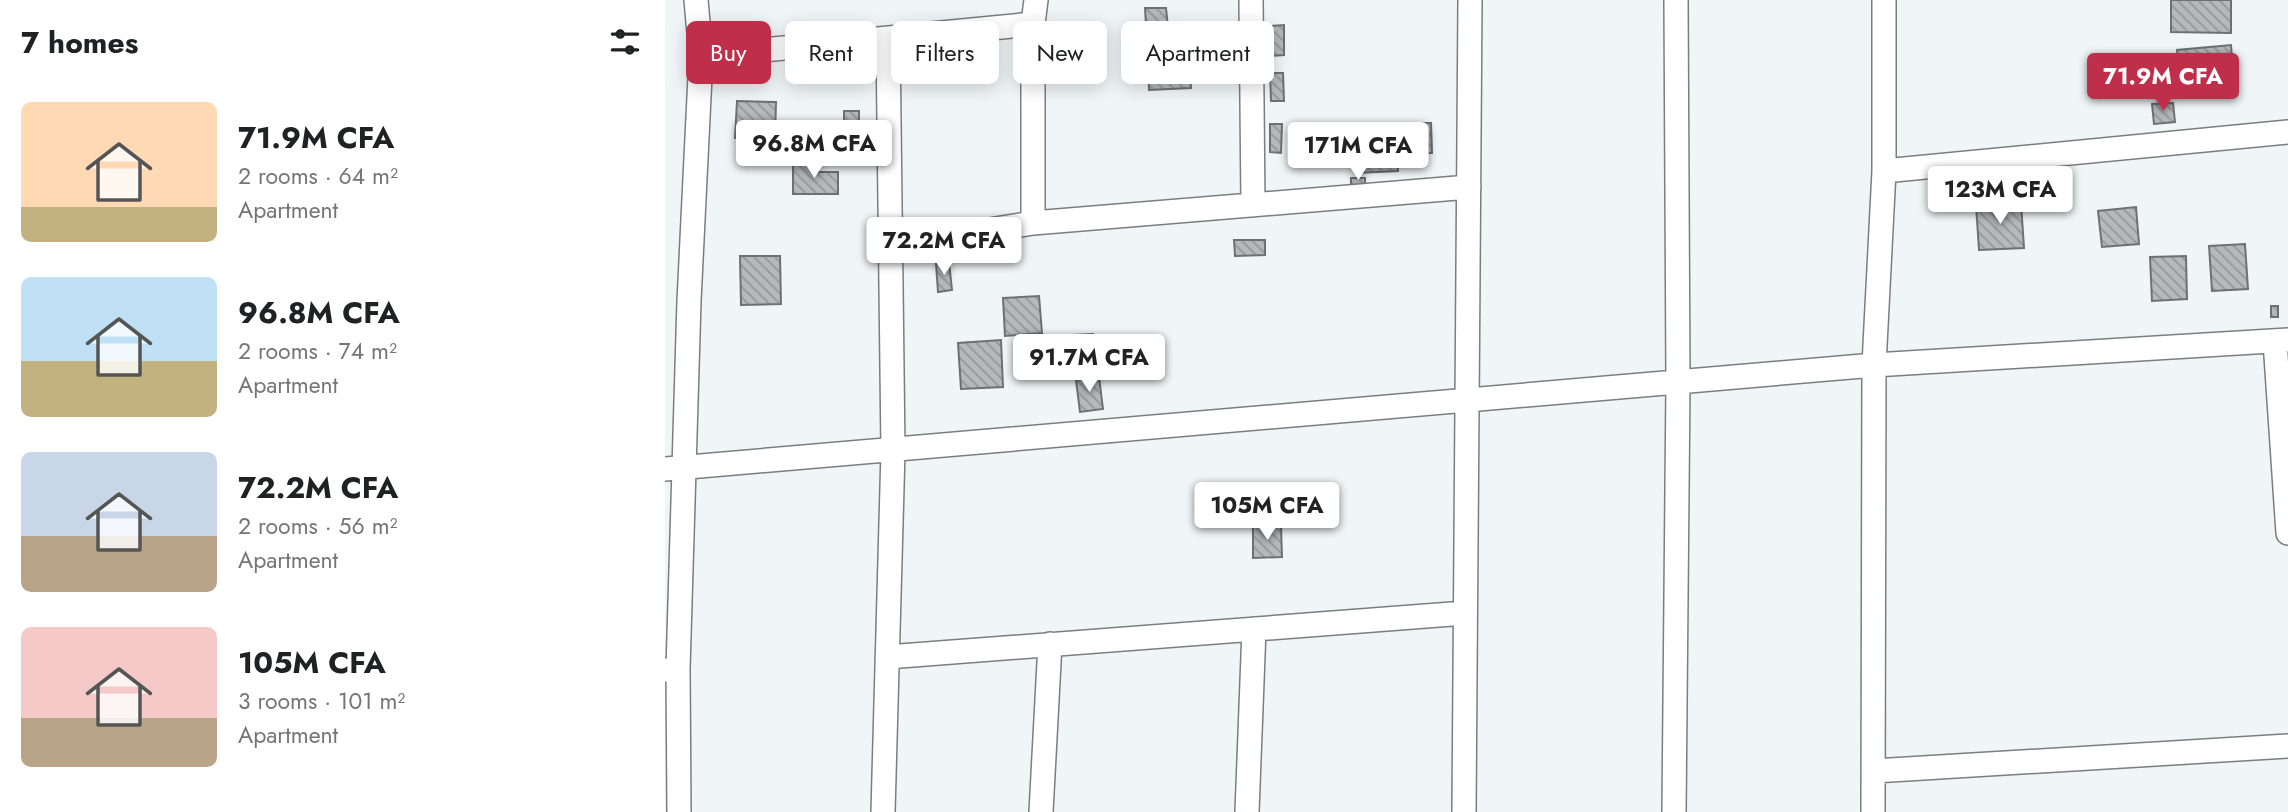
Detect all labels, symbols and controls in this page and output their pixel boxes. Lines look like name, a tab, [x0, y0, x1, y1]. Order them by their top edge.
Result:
text: 7 homes	[21, 21, 138, 64]
chip: Buy	[686, 21, 771, 84]
chip: Rent	[785, 21, 877, 84]
chip: Filters	[891, 21, 999, 84]
chip: New	[1013, 21, 1107, 84]
chip: Apartment	[1121, 21, 1274, 84]
icon: filters	[606, 23, 644, 61]
pin: 71.9M CFA	[2083, 54, 2243, 113]
text: 71.9M CFA	[2103, 59, 2223, 93]
text: 71.9M CFA	[238, 116, 394, 159]
pin: 96.8M CFA	[734, 120, 894, 180]
pin: 171M CFA	[1286, 122, 1430, 182]
text: 96.8M CFA	[752, 126, 876, 160]
text: 171M CFA	[1304, 128, 1412, 162]
icon: home	[77, 130, 161, 214]
text: 2 rooms · 64 m²	[238, 159, 398, 193]
pin: 123M CFA	[1928, 166, 2072, 226]
text: 123M CFA	[1944, 172, 2056, 206]
text: Apartment	[238, 193, 338, 227]
pin: 72.2M CFA	[864, 218, 1024, 277]
text: 72.2M CFA	[883, 223, 1005, 257]
text: 96.8M CFA	[238, 291, 400, 334]
icon: home	[77, 305, 161, 389]
text: 2 rooms · 74 m²	[238, 334, 397, 368]
pin: 91.7M CFA	[1009, 334, 1169, 394]
text: 91.7M CFA	[1029, 340, 1149, 374]
text: Apartment	[238, 368, 338, 402]
text: 72.2M CFA	[238, 466, 398, 509]
icon: home	[77, 480, 161, 564]
pin: 105M CFA	[1195, 482, 1339, 542]
text: 105M CFA	[1210, 488, 1324, 522]
text: 2 rooms · 56 m²	[238, 509, 398, 543]
text: Apartment	[238, 543, 338, 577]
text: 105M CFA	[238, 641, 386, 684]
icon: home	[77, 655, 161, 739]
text: 3 rooms · 101 m²	[238, 684, 405, 718]
text: Apartment	[238, 718, 338, 752]

